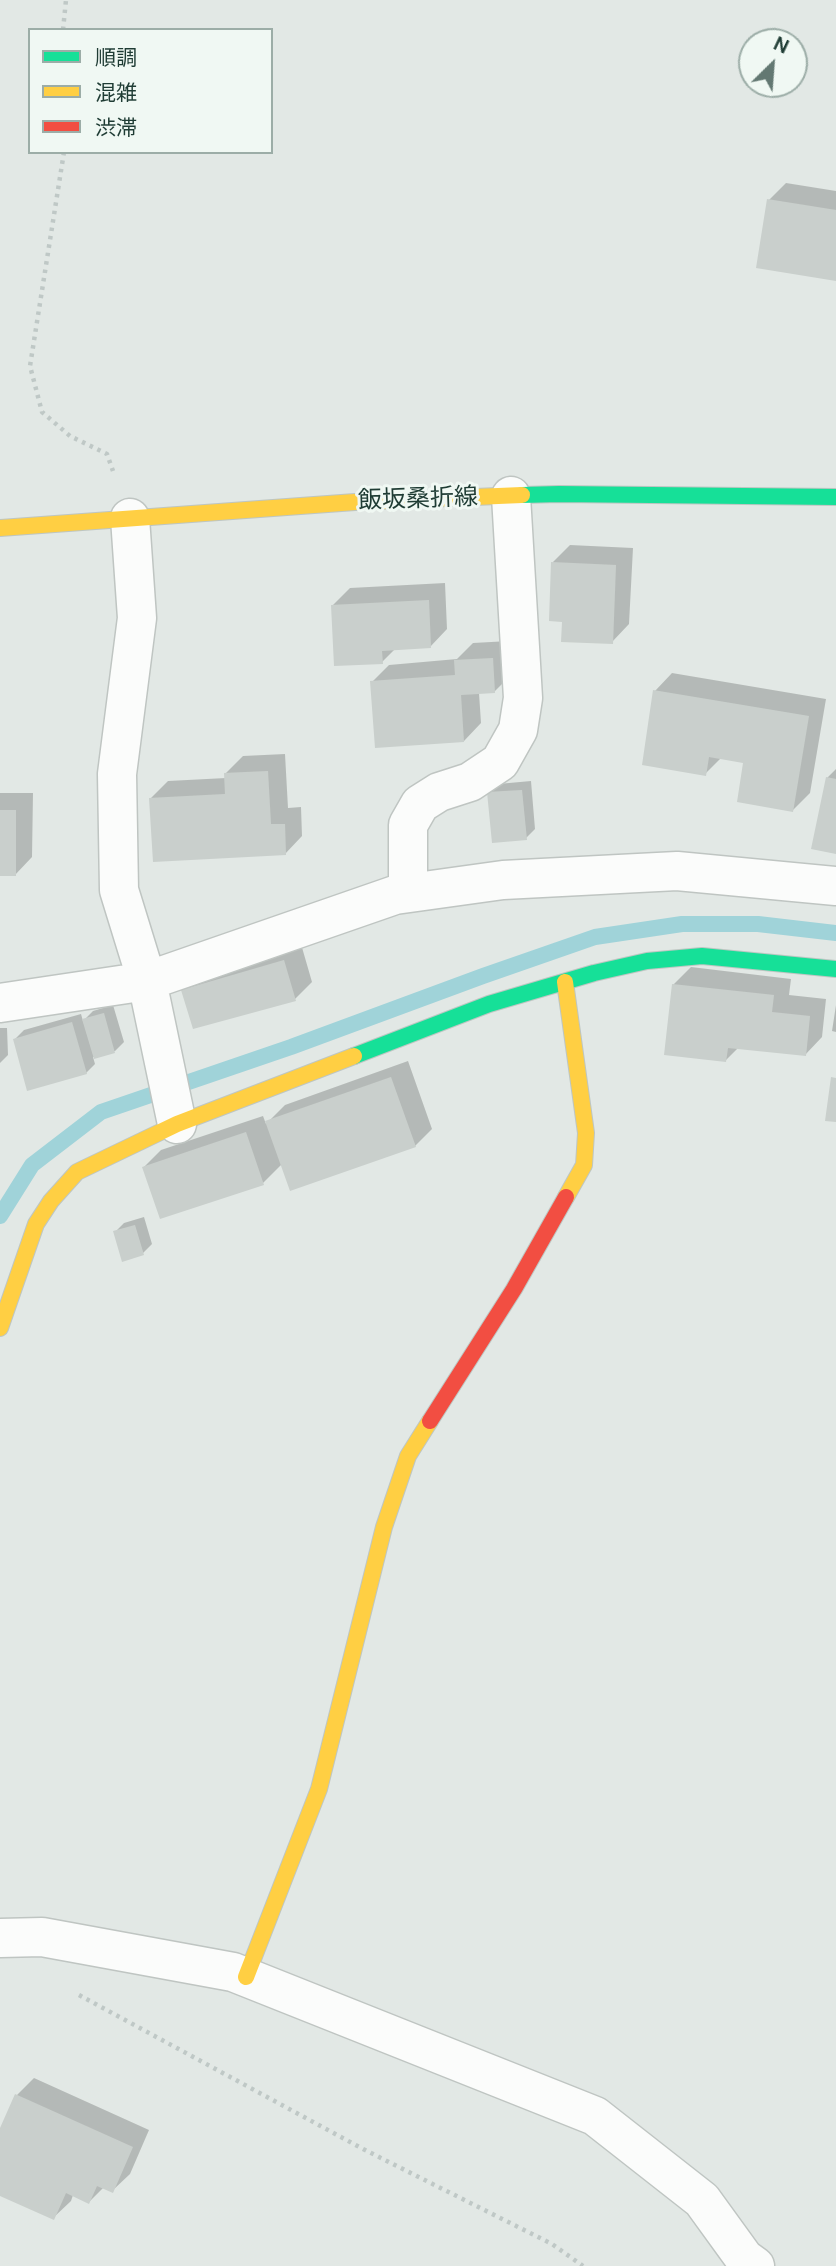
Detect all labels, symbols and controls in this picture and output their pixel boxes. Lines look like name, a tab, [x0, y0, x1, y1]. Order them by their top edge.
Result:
legend	[28, 28, 273, 154]
north arrow	[738, 28, 808, 98]
text: N	[770, 31, 793, 60]
text: 順調	[95, 44, 137, 72]
text: 混雑	[95, 79, 137, 107]
text: 渋滞	[95, 114, 137, 142]
street label: 飯坂桑折線	[358, 484, 478, 516]

